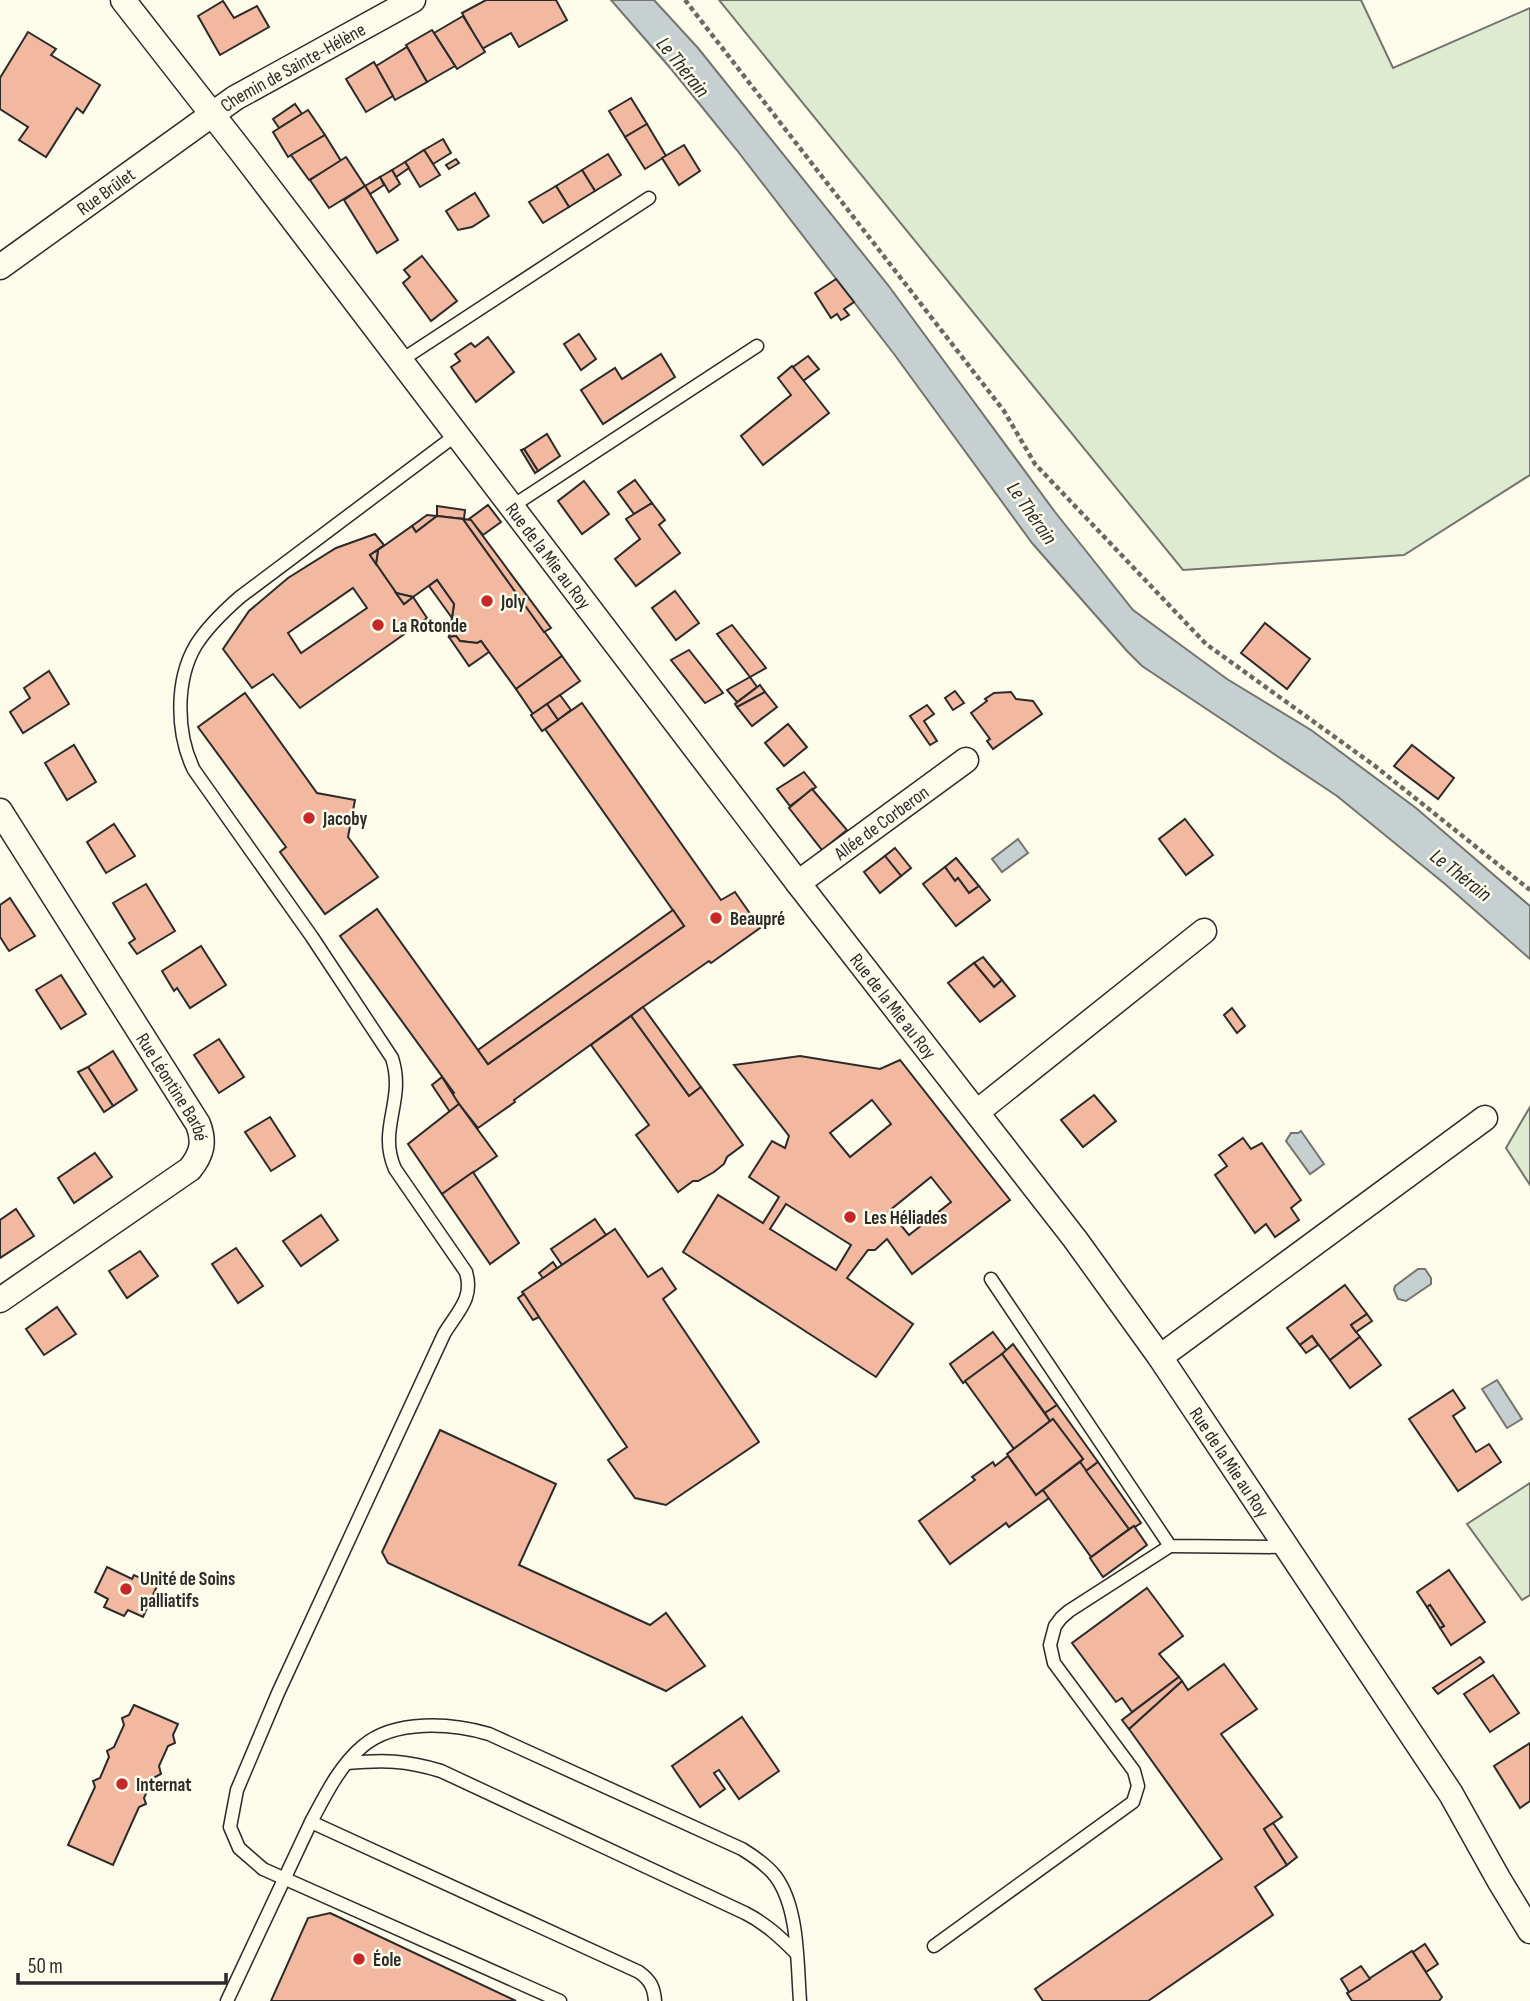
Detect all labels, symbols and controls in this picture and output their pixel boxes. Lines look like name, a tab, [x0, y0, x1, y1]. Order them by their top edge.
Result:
street label: Chemin de Sainte-Hélène	[216, 18, 370, 118]
water label: Le Thérain	[651, 32, 715, 103]
street label: Rue Brûlet	[73, 164, 140, 221]
water label: Le Thérain	[1001, 477, 1062, 550]
street label: Rue de la Mie au Roy	[500, 499, 596, 615]
place label: Joly	[500, 591, 525, 614]
marker: Joly	[479, 593, 495, 609]
place label: La Rotonde	[392, 615, 467, 638]
marker: La Rotonde	[370, 617, 386, 633]
street label: Allée de Corberon	[829, 781, 934, 866]
place label: Jacoby	[322, 808, 367, 831]
marker: Jacoby	[301, 810, 317, 826]
water label: Le Thérain	[1425, 844, 1496, 907]
place label: Beaupré	[730, 908, 785, 931]
marker: Beaupré	[708, 910, 724, 926]
street label: Rue de la Mie au Roy	[844, 949, 941, 1065]
street label: Rue Léontine Barbé	[130, 1029, 212, 1142]
place label: Les Héliades	[864, 1207, 947, 1230]
marker: Les Héliades	[842, 1209, 858, 1225]
street label: Rue de la Mie au Roy	[1184, 1403, 1274, 1523]
place label: Unité de Soins palliatifs	[140, 1568, 235, 1613]
marker: Unité de Soins palliatifs	[118, 1581, 134, 1597]
place label: Internat	[136, 1774, 191, 1797]
marker: Internat	[114, 1776, 130, 1792]
scale bar	[18, 1941, 226, 1985]
place label: Éole	[373, 1949, 401, 1972]
marker: Éole	[351, 1951, 367, 1967]
text: 50 m	[28, 1954, 63, 1979]

